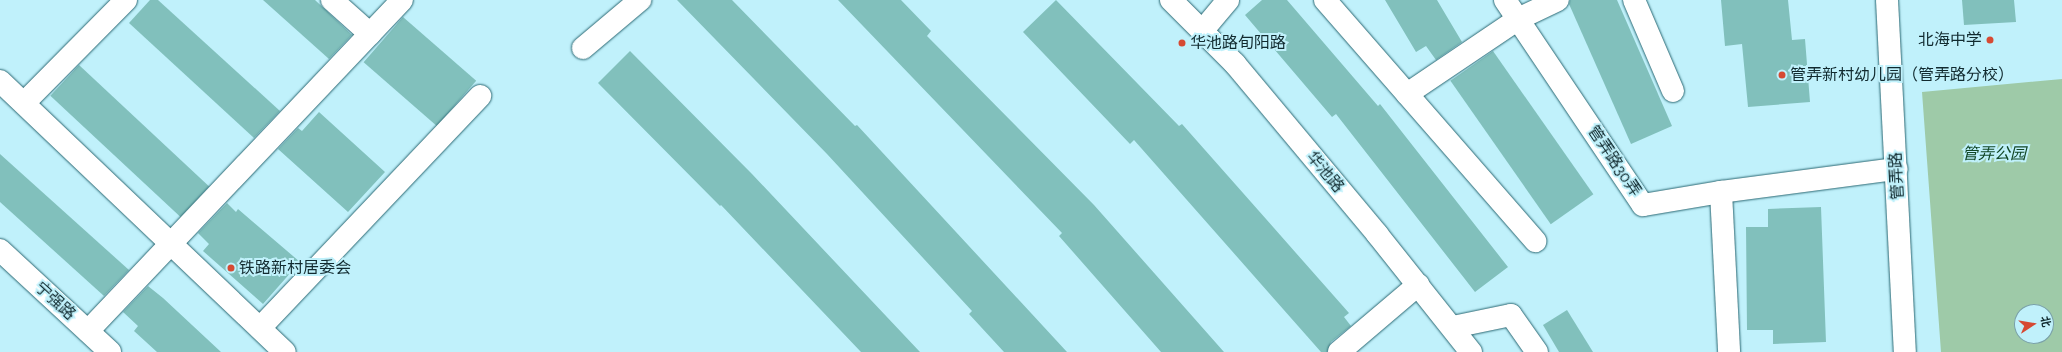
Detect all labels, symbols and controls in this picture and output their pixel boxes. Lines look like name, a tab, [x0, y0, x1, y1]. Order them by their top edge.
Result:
place label: 北海中学	[1918, 30, 1982, 50]
place label: 华池路旬阳路	[1190, 33, 1286, 53]
marker: 北海中学	[1985, 35, 1995, 45]
marker: 华池路旬阳路	[1177, 38, 1187, 48]
place label: 管弄新村幼儿园（管弄路分校）	[1790, 65, 2014, 85]
marker: 管弄新村幼儿园（管弄路分校）	[1777, 70, 1787, 80]
street label: 管弄路30弄	[1583, 122, 1645, 200]
park label: 管弄公园	[1962, 144, 2026, 164]
street label: 华池路	[1302, 147, 1348, 197]
street label: 管弄路	[1886, 152, 1908, 200]
place label: 铁路新村居委会	[239, 258, 351, 278]
marker: 铁路新村居委会	[226, 263, 236, 273]
street label: 宁强路	[31, 278, 79, 324]
north arrow	[2014, 304, 2054, 344]
text: 北	[2038, 315, 2053, 328]

